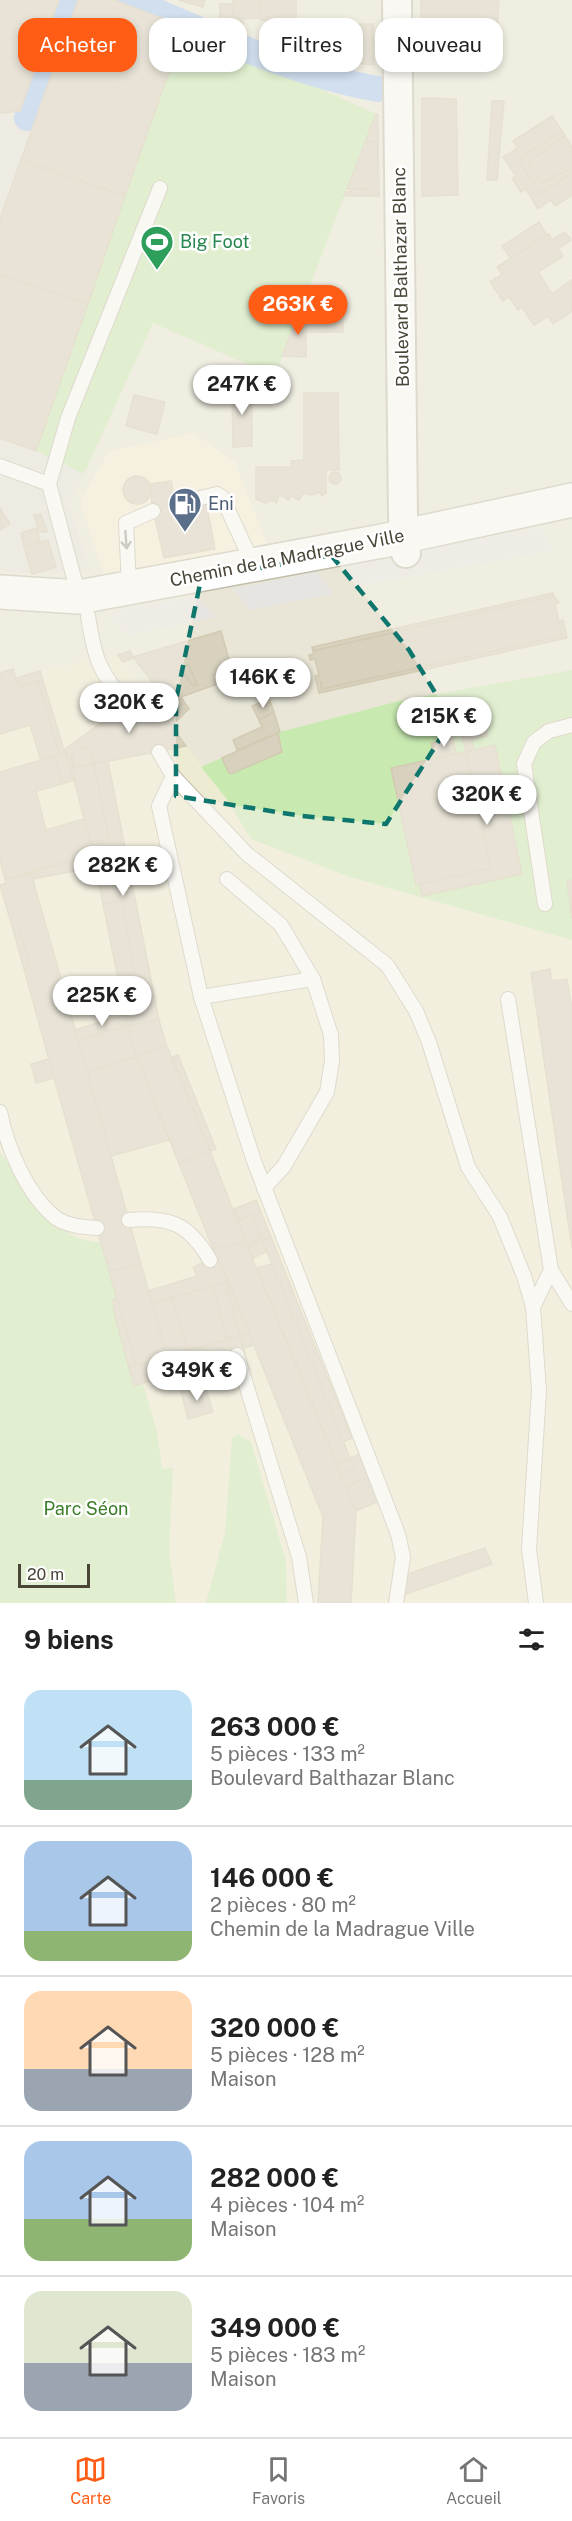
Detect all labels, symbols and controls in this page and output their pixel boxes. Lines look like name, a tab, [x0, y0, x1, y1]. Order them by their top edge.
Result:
chip: Acheter	[18, 18, 137, 72]
chip: Louer	[149, 18, 247, 72]
chip: Filtres	[259, 18, 363, 72]
chip: Nouveau	[375, 18, 503, 72]
street label: Boulevard Balthazar Blanc	[388, 167, 413, 387]
sports icon: Big Foot	[139, 224, 175, 271]
place label: Big Foot	[180, 231, 249, 252]
pin: 263K €	[249, 285, 347, 336]
text: 263K €	[262, 292, 334, 316]
pin: 247K €	[193, 365, 291, 416]
text: 247K €	[207, 372, 277, 396]
fuel station icon: Eni	[167, 486, 203, 533]
place label: Eni	[208, 493, 234, 514]
street label: Chemin de la Madrague Ville	[168, 524, 406, 591]
one-way arrow	[121, 529, 132, 549]
pin: 146K €	[214, 658, 312, 709]
text: 146K €	[230, 665, 296, 689]
pin: 320K €	[80, 683, 178, 734]
text: 320K €	[94, 690, 164, 714]
pin: 215K €	[395, 697, 493, 748]
text: 215K €	[411, 704, 477, 728]
pin: 320K €	[438, 775, 536, 826]
text: 320K €	[452, 782, 522, 806]
pin: 282K €	[74, 846, 172, 897]
text: 282K €	[88, 853, 158, 877]
pin: 225K €	[53, 976, 151, 1027]
text: 225K €	[67, 983, 137, 1007]
pin: 349K €	[148, 1351, 246, 1402]
text: 349K €	[161, 1358, 233, 1382]
park label: Parc Séon	[44, 1498, 129, 1519]
scale bar	[18, 1561, 90, 1588]
text: 20 m	[27, 1565, 64, 1584]
icon: filters	[515, 1623, 548, 1656]
text: 9 biens	[24, 1624, 114, 1655]
text: 263 000 €	[210, 1711, 340, 1742]
icon: home	[72, 1714, 144, 1786]
text: 5 pièces · 133 m²	[210, 1742, 365, 1766]
text: Boulevard Balthazar Blanc	[210, 1766, 455, 1790]
text: 146 000 €	[210, 1862, 334, 1893]
icon: home	[72, 1865, 144, 1937]
text: 2 pièces · 80 m²	[210, 1893, 356, 1917]
text: Chemin de la Madrague Ville	[210, 1917, 475, 1941]
text: 320 000 €	[210, 2012, 339, 2043]
icon: home	[72, 2015, 144, 2087]
text: 5 pièces · 128 m²	[210, 2043, 365, 2067]
text: Maison	[210, 2067, 277, 2091]
text: 282 000 €	[210, 2162, 339, 2193]
icon: home	[72, 2165, 144, 2237]
text: 4 pièces · 104 m²	[210, 2193, 364, 2217]
text: Maison	[210, 2217, 277, 2241]
text: 349 000 €	[210, 2312, 340, 2343]
icon: home	[72, 2315, 144, 2387]
text: 5 pièces · 183 m²	[210, 2343, 365, 2367]
text: Maison	[210, 2367, 277, 2391]
tab: Carte	[70, 2453, 111, 2508]
tab: Favoris	[252, 2453, 305, 2508]
tab: Accueil	[446, 2453, 502, 2508]

